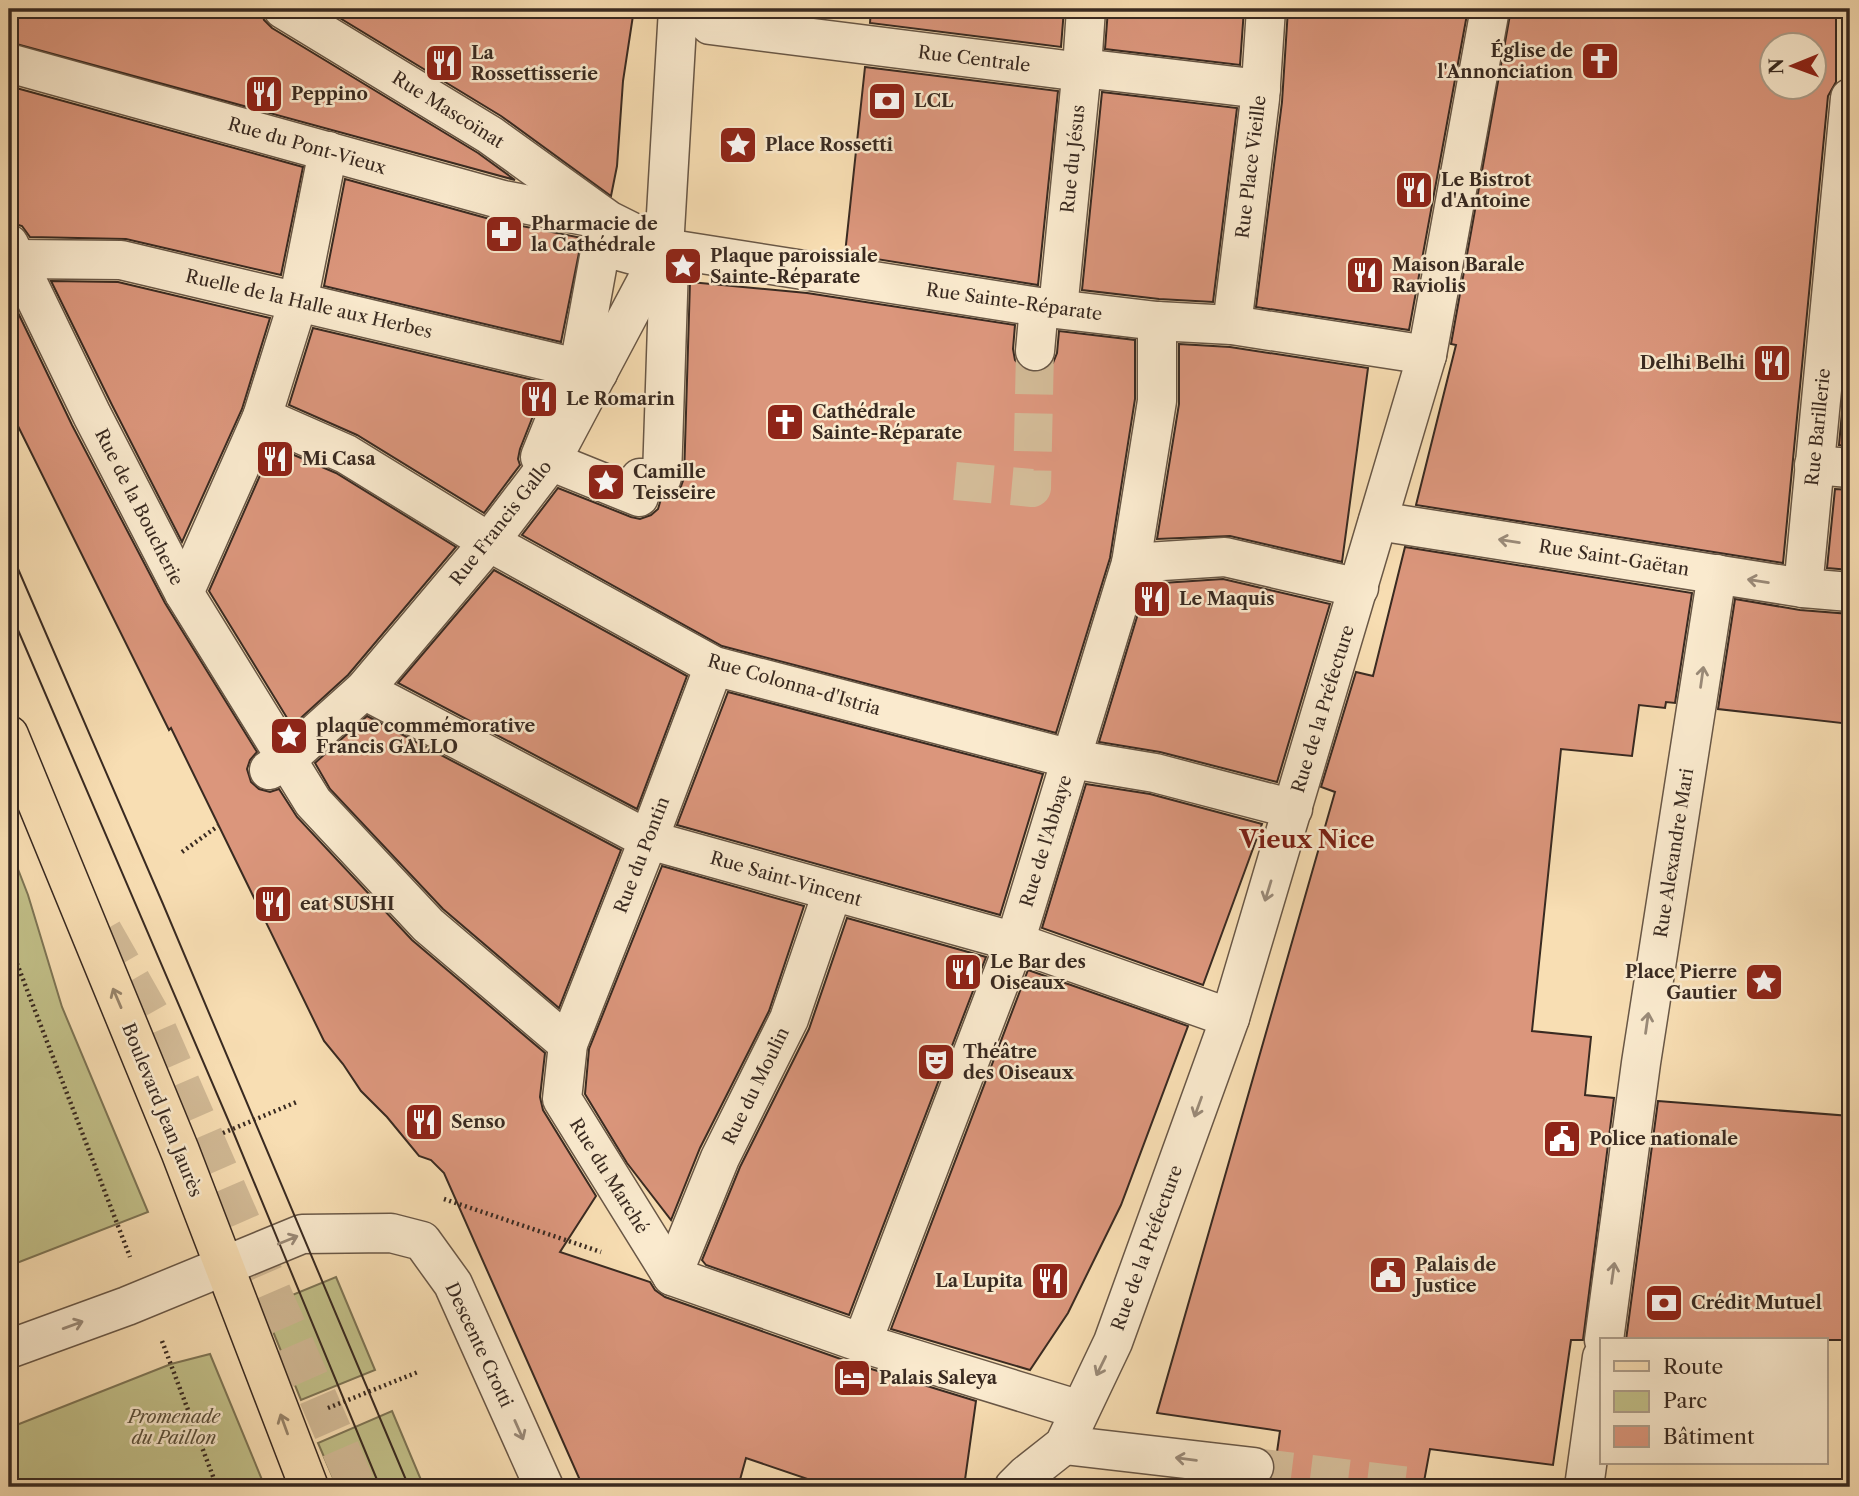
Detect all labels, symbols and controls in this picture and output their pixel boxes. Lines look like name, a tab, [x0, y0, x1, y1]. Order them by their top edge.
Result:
north arrow	[1758, 32, 1828, 102]
place label: Église de l'Annonciation	[1437, 39, 1574, 83]
church icon: Église de l'Annonciation	[1579, 40, 1621, 82]
street label: Rue Centrale	[917, 41, 1031, 77]
restaurant icon: La Rossettisserie	[423, 42, 465, 84]
place label: La Rossettisserie	[471, 42, 598, 85]
text: N	[1765, 58, 1788, 75]
street label: Rue Mascoïnat	[388, 67, 508, 153]
restaurant icon: Peppino	[243, 73, 285, 115]
bank icon: LCL	[866, 80, 908, 122]
place label: Peppino	[291, 83, 368, 105]
place label: LCL	[914, 90, 954, 112]
street label: Rue Place Vieille	[1231, 94, 1271, 240]
street label: Rue du Jésus	[1056, 104, 1090, 214]
street label: Rue du Pont-Vieux	[225, 113, 389, 179]
place icon: Place Rossetti	[717, 124, 759, 166]
place label: Place Rossetti	[765, 134, 893, 156]
restaurant icon: Le Bistrot d'Antoine	[1393, 169, 1435, 211]
place label: Le Bistrot d'Antoine	[1441, 169, 1532, 212]
pharmacy icon: Pharmacie de la Cathédrale	[483, 213, 525, 255]
place label: Pharmacie de la Cathédrale	[531, 213, 658, 256]
place icon: Plaque paroissiale Sainte-Réparate	[662, 245, 704, 287]
place label: Plaque paroissiale Sainte-Réparate	[710, 245, 878, 288]
restaurant icon: Maison Barale Raviolis	[1344, 254, 1386, 296]
place label: Maison Barale Raviolis	[1392, 254, 1525, 297]
street label: Ruelle de la Halle aux Herbes	[183, 265, 435, 343]
street label: Rue Sainte-Réparate	[924, 279, 1104, 325]
restaurant icon: Delhi Belhi	[1751, 342, 1793, 384]
place label: Delhi Belhi	[1640, 352, 1746, 374]
street label: Rue Barillerie	[1801, 367, 1835, 487]
restaurant icon: Le Romarin	[518, 378, 560, 420]
place label: Le Romarin	[566, 388, 675, 410]
church icon: Cathédrale Sainte-Réparate	[764, 401, 806, 443]
place label: Cathédrale Sainte-Réparate	[812, 401, 963, 444]
street label: Rue de la Boucherie	[90, 425, 188, 589]
restaurant icon: Mi Casa	[254, 438, 296, 480]
place label: Mi Casa	[302, 448, 376, 470]
street label: Rue Francis Gallo	[445, 456, 557, 590]
place icon: Camille Teisseire	[585, 461, 627, 503]
place label: Camille Teisseire	[633, 461, 716, 504]
one-way arrow	[1498, 535, 1521, 548]
street label: Rue Saint-Gaëtan	[1537, 535, 1691, 581]
one-way arrow	[1747, 574, 1770, 587]
restaurant icon: Le Maquis	[1131, 578, 1173, 620]
place label: Le Maquis	[1179, 588, 1275, 610]
street label: Rue de la Préfecture	[1287, 622, 1359, 796]
street label: Rue Colonna-d'Istria	[705, 650, 883, 720]
one-way arrow	[1696, 666, 1709, 689]
place icon: plaque commémorative Francis GALLO	[268, 715, 310, 757]
place label: plaque commémorative Francis GALLO	[316, 715, 535, 758]
street label: Rue Alexandre Mari	[1650, 766, 1698, 939]
street label: Rue de l'Abbaye	[1015, 772, 1077, 910]
street label: Rue du Pontin	[610, 794, 674, 916]
district label: Vieux Nice	[1238, 825, 1375, 854]
street label: Rue Saint-Vincent	[708, 847, 865, 911]
one-way arrow	[1261, 880, 1274, 902]
restaurant icon: eat SUSHI	[252, 883, 294, 925]
place label: eat SUSHI	[300, 893, 395, 915]
restaurant icon: Le Bar des Oiseaux	[942, 951, 984, 993]
place label: Le Bar des Oiseaux	[990, 951, 1086, 994]
place label: Place Pierre Gautier	[1625, 961, 1737, 1004]
place icon: Place Pierre Gautier	[1743, 961, 1785, 1003]
one-way arrow	[110, 988, 123, 1009]
one-way arrow	[1641, 1012, 1654, 1035]
street label: Boulevard Jean Jaurès	[117, 1020, 207, 1200]
street label: Rue du Moulin	[718, 1024, 794, 1148]
theatre icon: Théâtre des Oiseaux	[915, 1041, 957, 1083]
place label: Théâtre des Oiseaux	[963, 1041, 1074, 1084]
one-way arrow	[1191, 1096, 1203, 1118]
restaurant icon: Senso	[403, 1101, 445, 1143]
place label: Senso	[451, 1111, 505, 1133]
street label: Rue du Marché	[565, 1114, 653, 1238]
public building icon: Police nationale	[1541, 1118, 1583, 1160]
place label: Police nationale	[1589, 1128, 1738, 1150]
street label: Rue de la Préfecture	[1107, 1162, 1187, 1334]
one-way arrow	[276, 1233, 298, 1246]
public building icon: Palais de Justice	[1367, 1254, 1409, 1296]
place label: Palais de Justice	[1412, 1254, 1496, 1297]
restaurant icon: La Lupita	[1029, 1260, 1071, 1302]
one-way arrow	[1607, 1262, 1620, 1284]
place label: La Lupita	[935, 1270, 1024, 1292]
street label: Descente Crotti	[440, 1279, 518, 1411]
bank icon: Crédit Mutuel	[1643, 1282, 1685, 1324]
place label: Crédit Mutuel	[1691, 1292, 1822, 1314]
one-way arrow	[61, 1318, 83, 1331]
legend	[1600, 1338, 1828, 1464]
text: Route	[1663, 1354, 1723, 1379]
one-way arrow	[1094, 1356, 1107, 1377]
hotel icon: Palais Saleya	[831, 1357, 873, 1399]
place label: Palais Saleya	[879, 1367, 998, 1389]
text: Parc	[1663, 1388, 1707, 1413]
park label: Promenade du Paillon	[126, 1406, 221, 1449]
one-way arrow	[277, 1413, 290, 1435]
one-way arrow	[513, 1419, 526, 1441]
text: Bâtiment	[1663, 1424, 1755, 1449]
one-way arrow	[1176, 1452, 1198, 1465]

